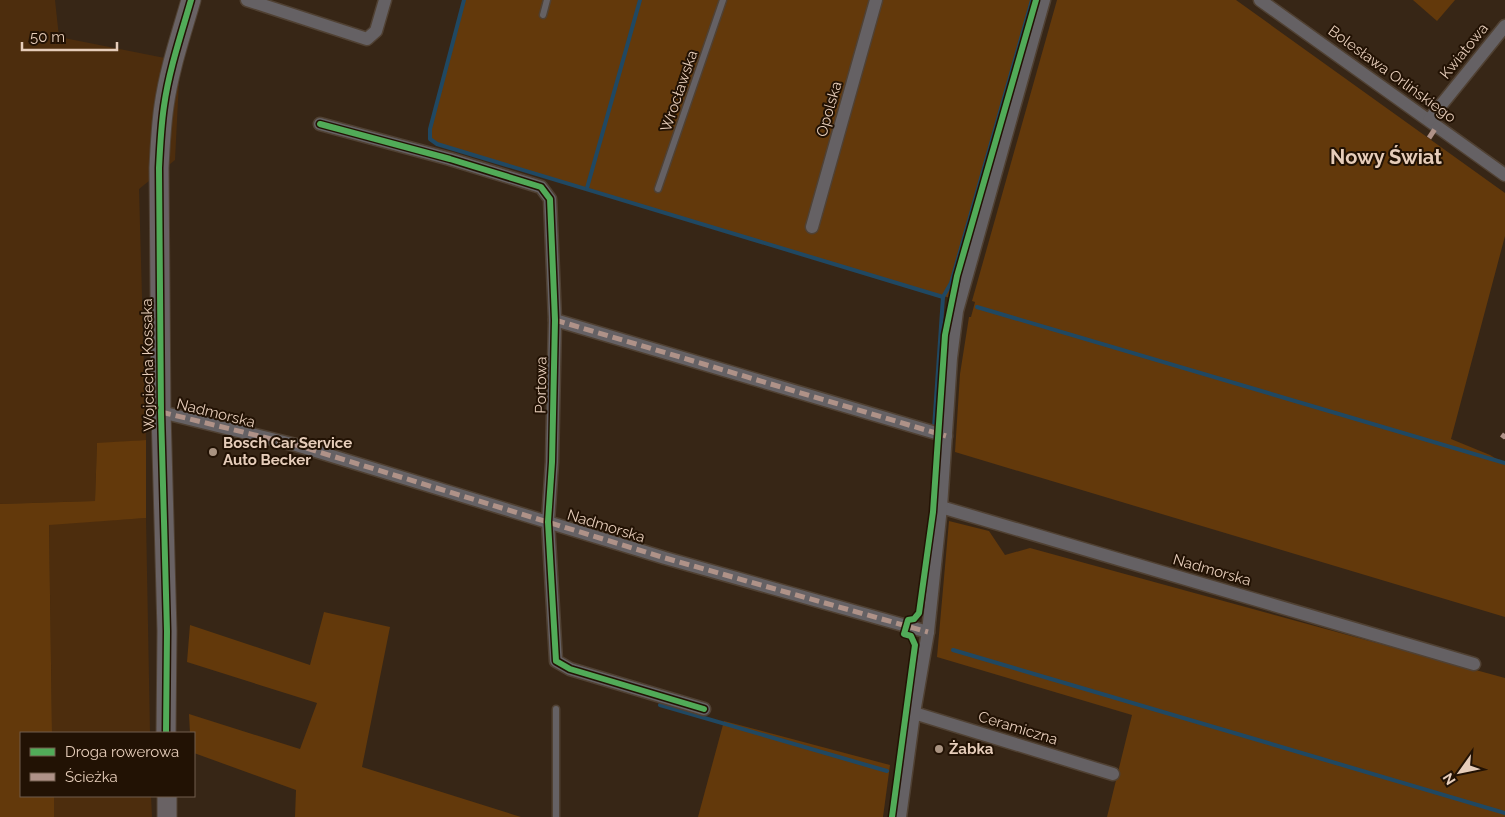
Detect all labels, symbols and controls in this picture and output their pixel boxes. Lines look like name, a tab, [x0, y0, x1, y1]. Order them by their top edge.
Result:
scale bar	[22, 20, 118, 52]
street label: Kwiatowa	[1436, 20, 1492, 82]
street label: Bolesława Orlińskiego	[1325, 22, 1459, 126]
text: 50 m	[30, 28, 65, 46]
street label: Wrocławska	[657, 48, 701, 134]
street label: Opolska	[813, 79, 845, 139]
district label: Nowy Świat	[1330, 145, 1442, 169]
street label: Wojciecha Kossaka	[138, 298, 158, 432]
street label: Portowa	[532, 356, 550, 414]
street label: Nadmorska	[175, 395, 257, 431]
place label: Bosch Car Service Auto Becker	[223, 434, 352, 469]
marker: Bosch Car Service Auto Becker	[207, 446, 219, 458]
street label: Nadmorska	[565, 506, 647, 546]
street label: Nadmorska	[1171, 550, 1253, 590]
street label: Ceramiczna	[976, 707, 1060, 749]
legend	[20, 732, 195, 797]
place label: Żabka	[949, 740, 994, 758]
text: Droga rowerowa	[65, 743, 179, 761]
marker: Żabka	[933, 743, 945, 755]
north arrow	[1435, 747, 1485, 797]
text: Ścieżka	[65, 768, 118, 786]
text: N	[1439, 770, 1459, 788]

